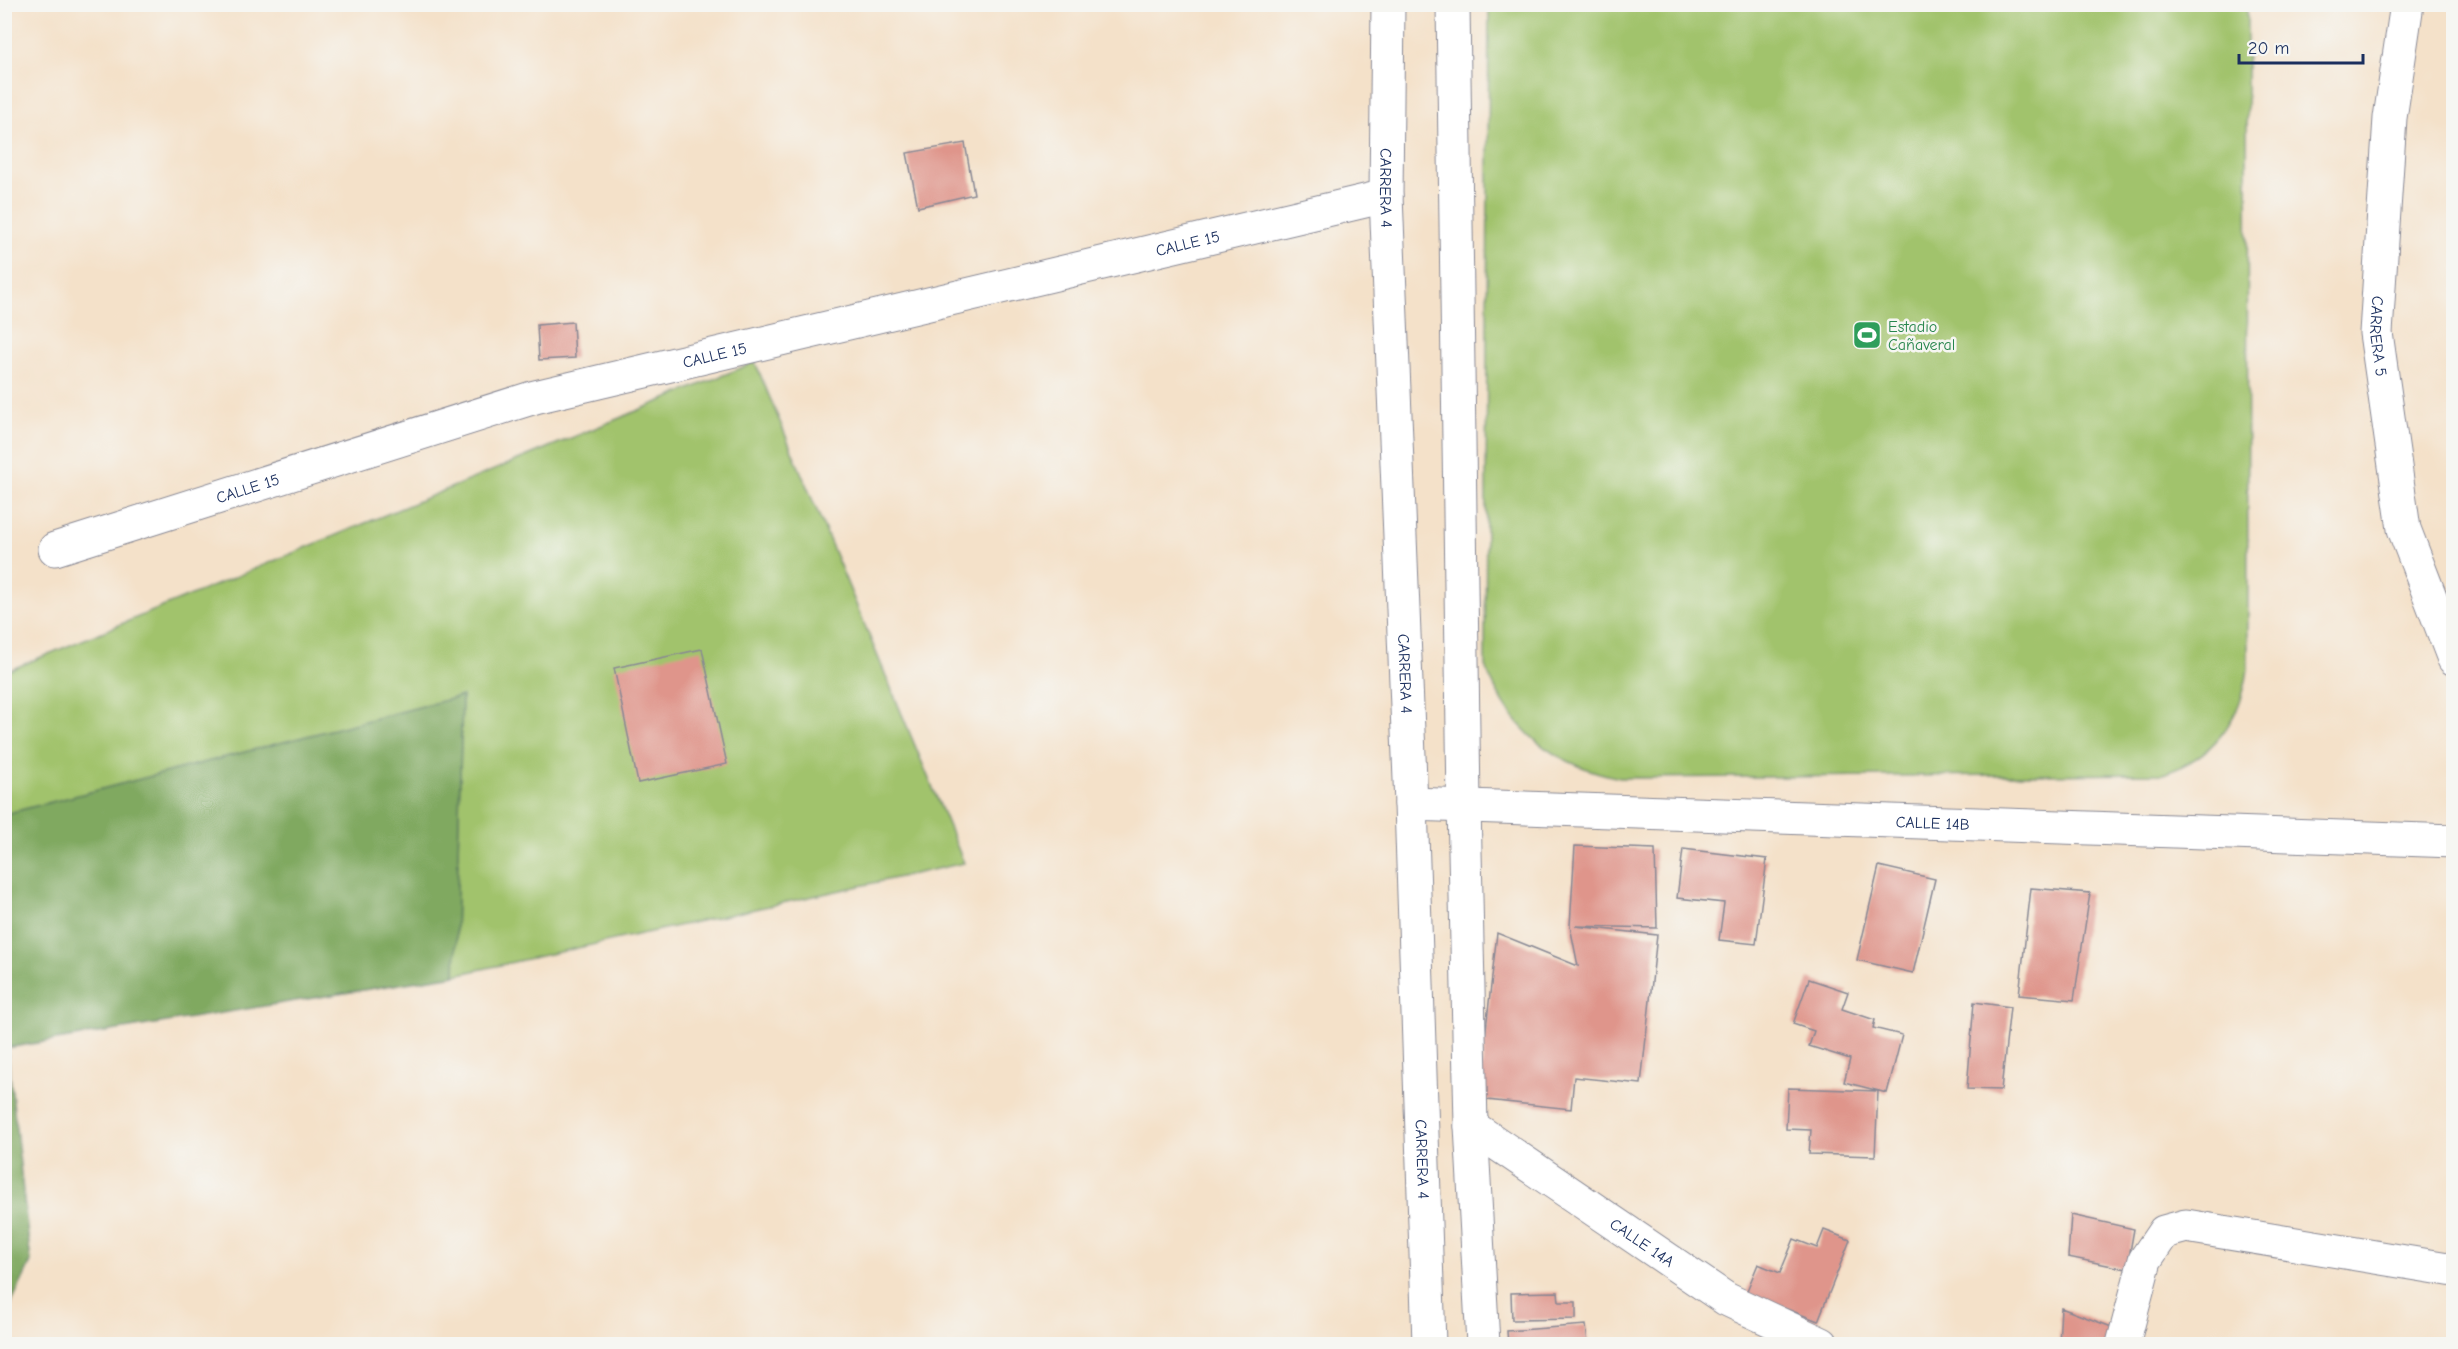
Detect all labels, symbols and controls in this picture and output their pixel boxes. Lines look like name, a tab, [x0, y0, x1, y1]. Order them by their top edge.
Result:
scale bar	[2239, 27, 2364, 65]
text: 20 m	[2248, 38, 2289, 59]
street label: CARRERA 4	[1376, 148, 1395, 228]
street label: CALLE 15	[1154, 228, 1222, 260]
street label: CARRERA 5	[2366, 295, 2390, 378]
place label: Estadio Cañaveral	[1888, 318, 1955, 354]
sports icon: Estadio Cañaveral	[1851, 319, 1883, 351]
street label: CALLE 15	[681, 339, 749, 372]
street label: CALLE 15	[214, 471, 282, 507]
street label: CARRERA 4	[1394, 633, 1415, 714]
street label: CALLE 14B	[1895, 813, 1970, 834]
street label: CARRERA 4	[1412, 1119, 1432, 1200]
street label: CALLE 14A	[1606, 1215, 1677, 1271]

